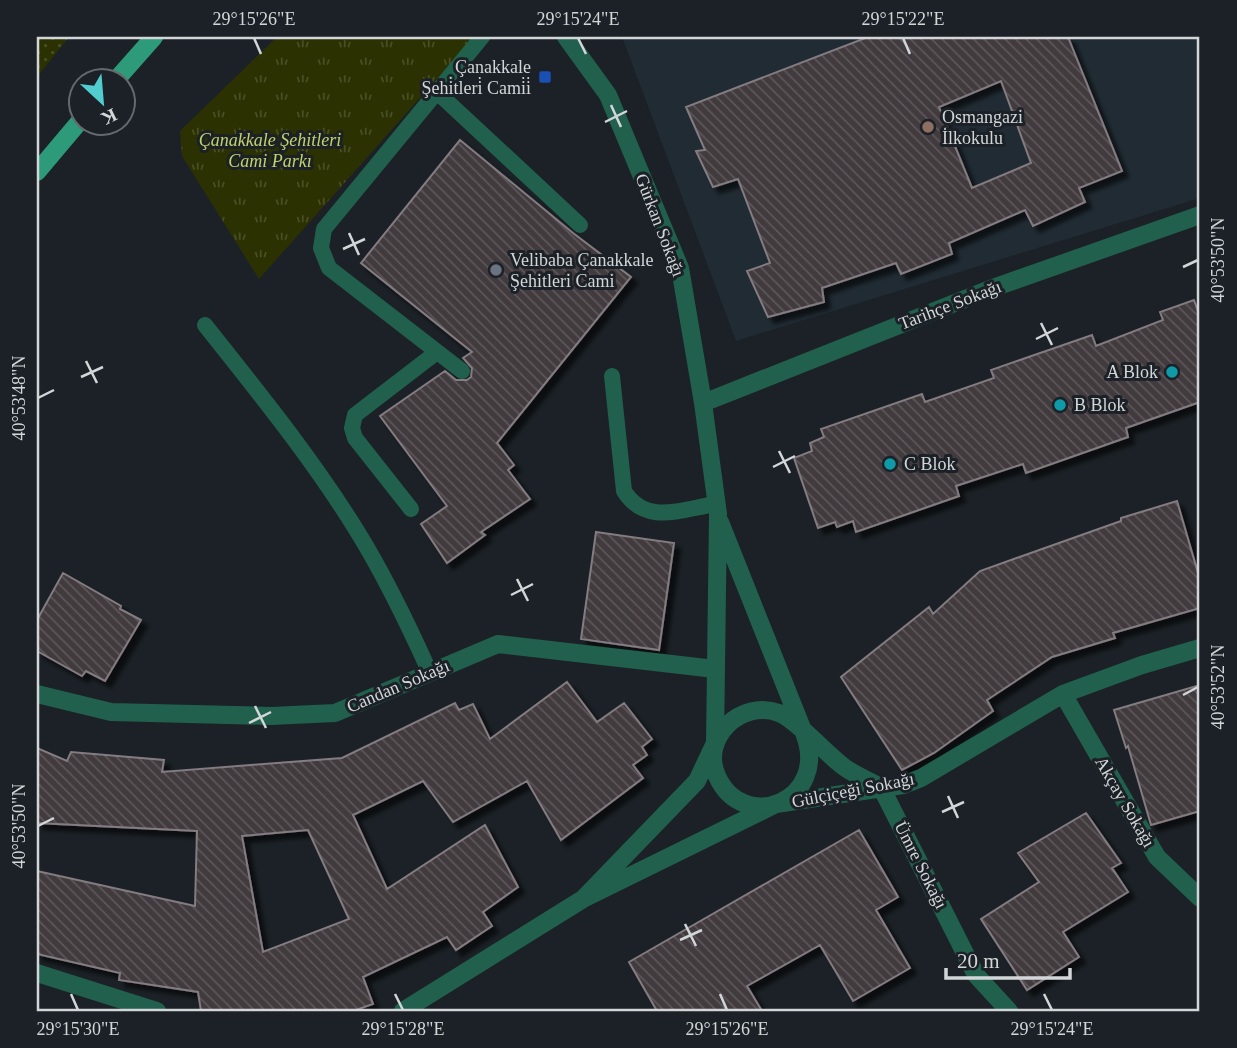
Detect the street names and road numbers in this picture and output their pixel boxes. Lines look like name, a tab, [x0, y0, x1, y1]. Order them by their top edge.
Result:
street label: Gürkan Sokağı	[631, 171, 689, 279]
street label: Tarihçe Sokağı	[896, 276, 1004, 334]
street label: Candan Sokağı	[344, 655, 452, 717]
street label: Akçay Sokağı	[1091, 753, 1159, 851]
street label: Gülçiçeği Sokağı	[790, 768, 916, 812]
street label: Ümre Sokağı	[890, 818, 952, 912]

